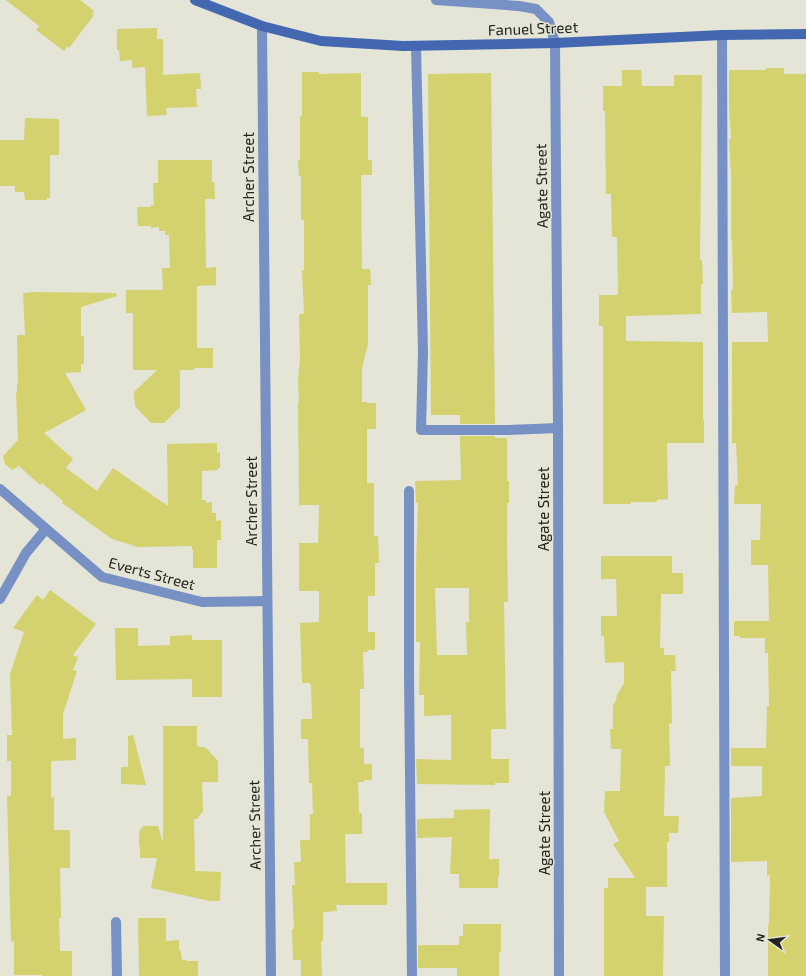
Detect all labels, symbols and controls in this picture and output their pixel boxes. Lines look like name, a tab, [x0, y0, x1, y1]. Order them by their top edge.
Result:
street label: Fanuel Street	[488, 17, 579, 39]
street label: Archer Street	[239, 132, 257, 222]
street label: Agate Street	[531, 143, 551, 228]
street label: Archer Street	[242, 456, 260, 546]
street label: Agate Street	[534, 466, 552, 551]
street label: Everts Street	[107, 553, 197, 593]
street label: Archer Street	[244, 780, 264, 870]
street label: Agate Street	[535, 790, 553, 875]
north arrow	[750, 920, 790, 960]
text: N	[753, 932, 767, 943]

